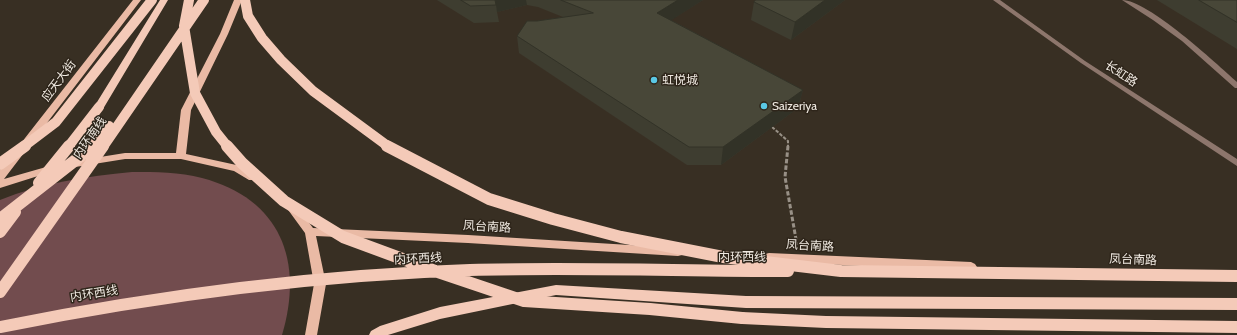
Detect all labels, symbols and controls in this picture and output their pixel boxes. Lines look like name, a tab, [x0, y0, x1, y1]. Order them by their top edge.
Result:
street label: 应天大街	[39, 57, 79, 105]
street label: 长虹路	[1102, 58, 1140, 90]
place label: 虹悦城	[662, 73, 698, 87]
marker: 虹悦城	[649, 75, 659, 85]
place label: Saizeriya	[772, 99, 817, 113]
marker: Saizeriya	[759, 101, 769, 111]
street label: 内环南线	[70, 114, 110, 162]
street label: 凤台南路	[463, 219, 511, 235]
street label: 凤台南路	[786, 238, 834, 254]
street label: 内环西线	[718, 250, 766, 264]
street label: 内环西线	[394, 251, 442, 267]
street label: 凤台南路	[1109, 252, 1157, 268]
street label: 内环西线	[69, 283, 119, 305]

